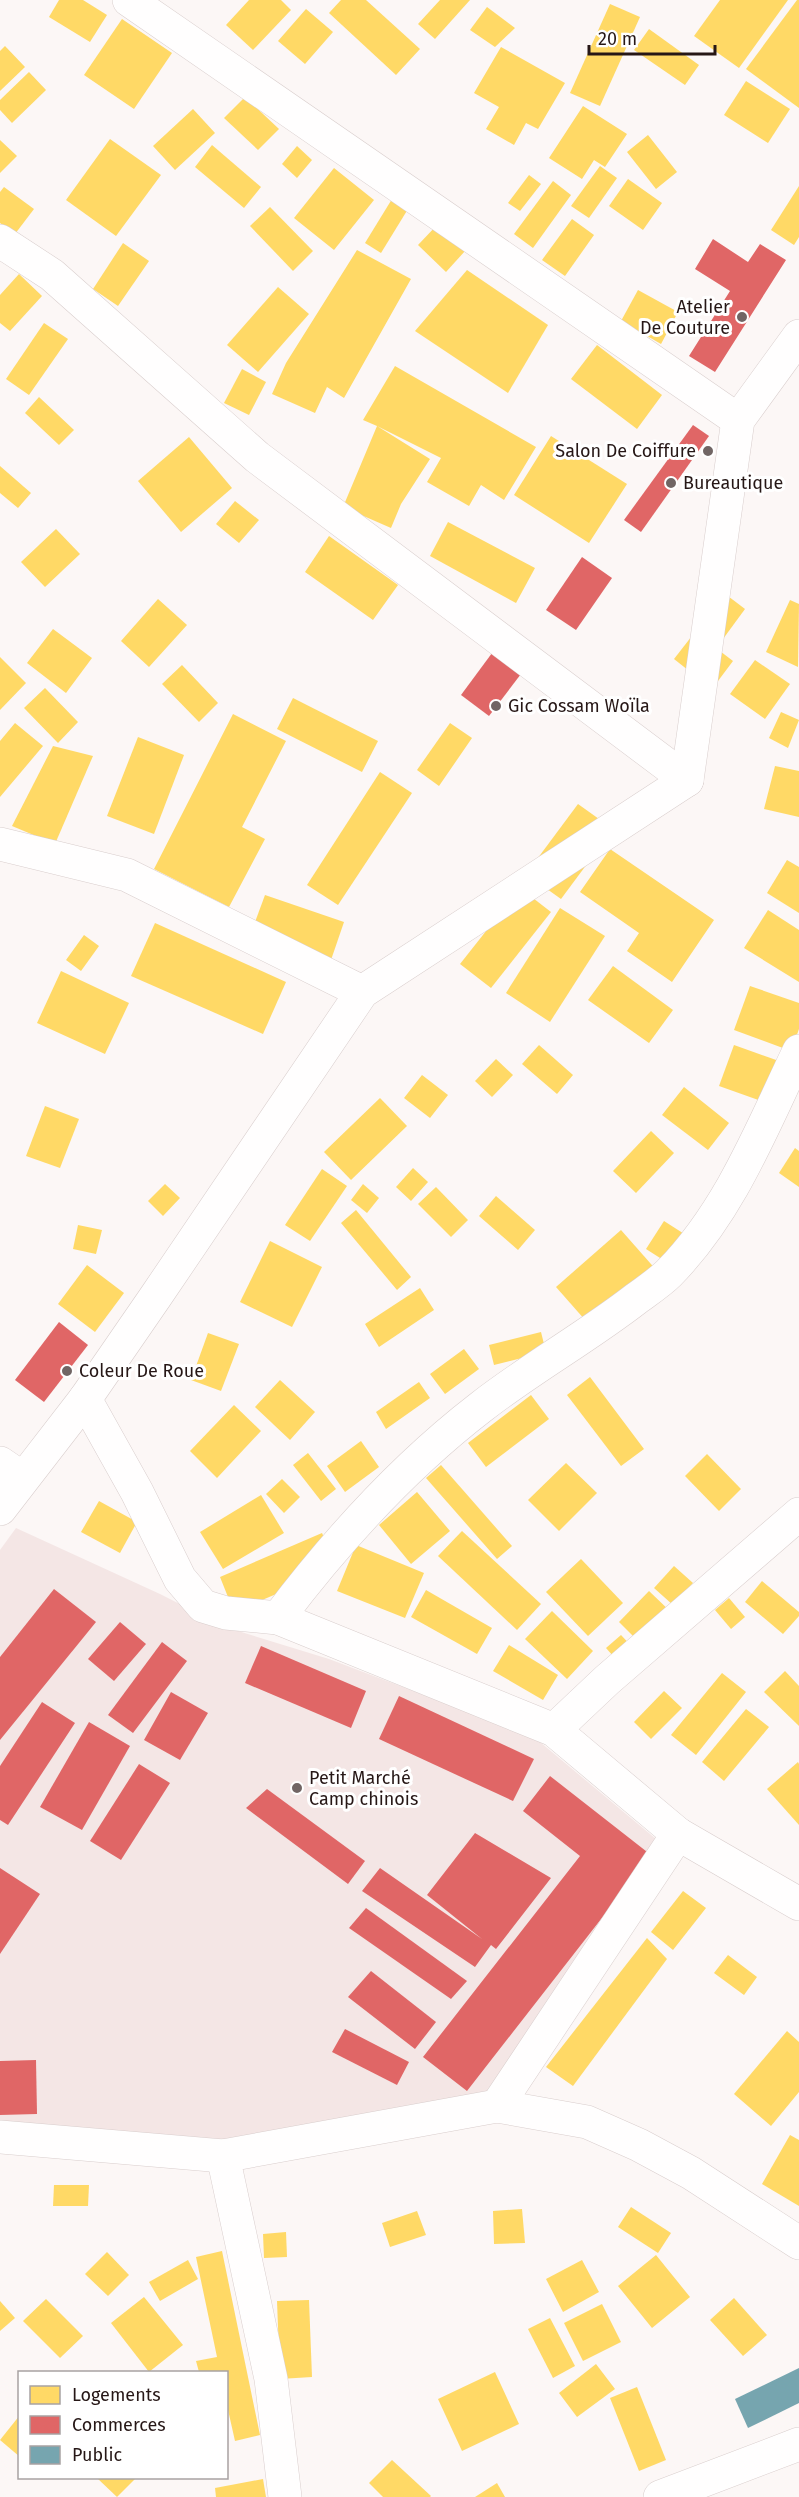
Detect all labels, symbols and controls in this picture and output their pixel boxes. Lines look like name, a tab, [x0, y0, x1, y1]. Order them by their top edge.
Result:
scale bar	[589, 18, 715, 56]
text: 20 m	[598, 28, 637, 50]
place label: Atelier De Couture	[640, 296, 730, 339]
marker: Atelier De Couture	[735, 310, 749, 324]
place label: Salon De Coiffure	[555, 440, 696, 462]
marker: Salon De Coiffure	[701, 444, 715, 458]
place label: Bureautique	[683, 472, 783, 494]
marker: Bureautique	[664, 476, 678, 490]
place label: Gic Cossam Woïla	[508, 695, 650, 717]
marker: Gic Cossam Woïla	[489, 699, 503, 713]
place label: Coleur De Roue	[79, 1360, 204, 1382]
marker: Coleur De Roue	[60, 1364, 74, 1378]
place label: Petit Marché Camp chinois	[309, 1767, 418, 1810]
marker: Petit Marché Camp chinois	[290, 1781, 304, 1795]
legend	[18, 2371, 228, 2479]
text: Logements	[72, 2384, 161, 2406]
text: Commerces	[72, 2414, 166, 2436]
text: Public	[72, 2444, 122, 2466]

